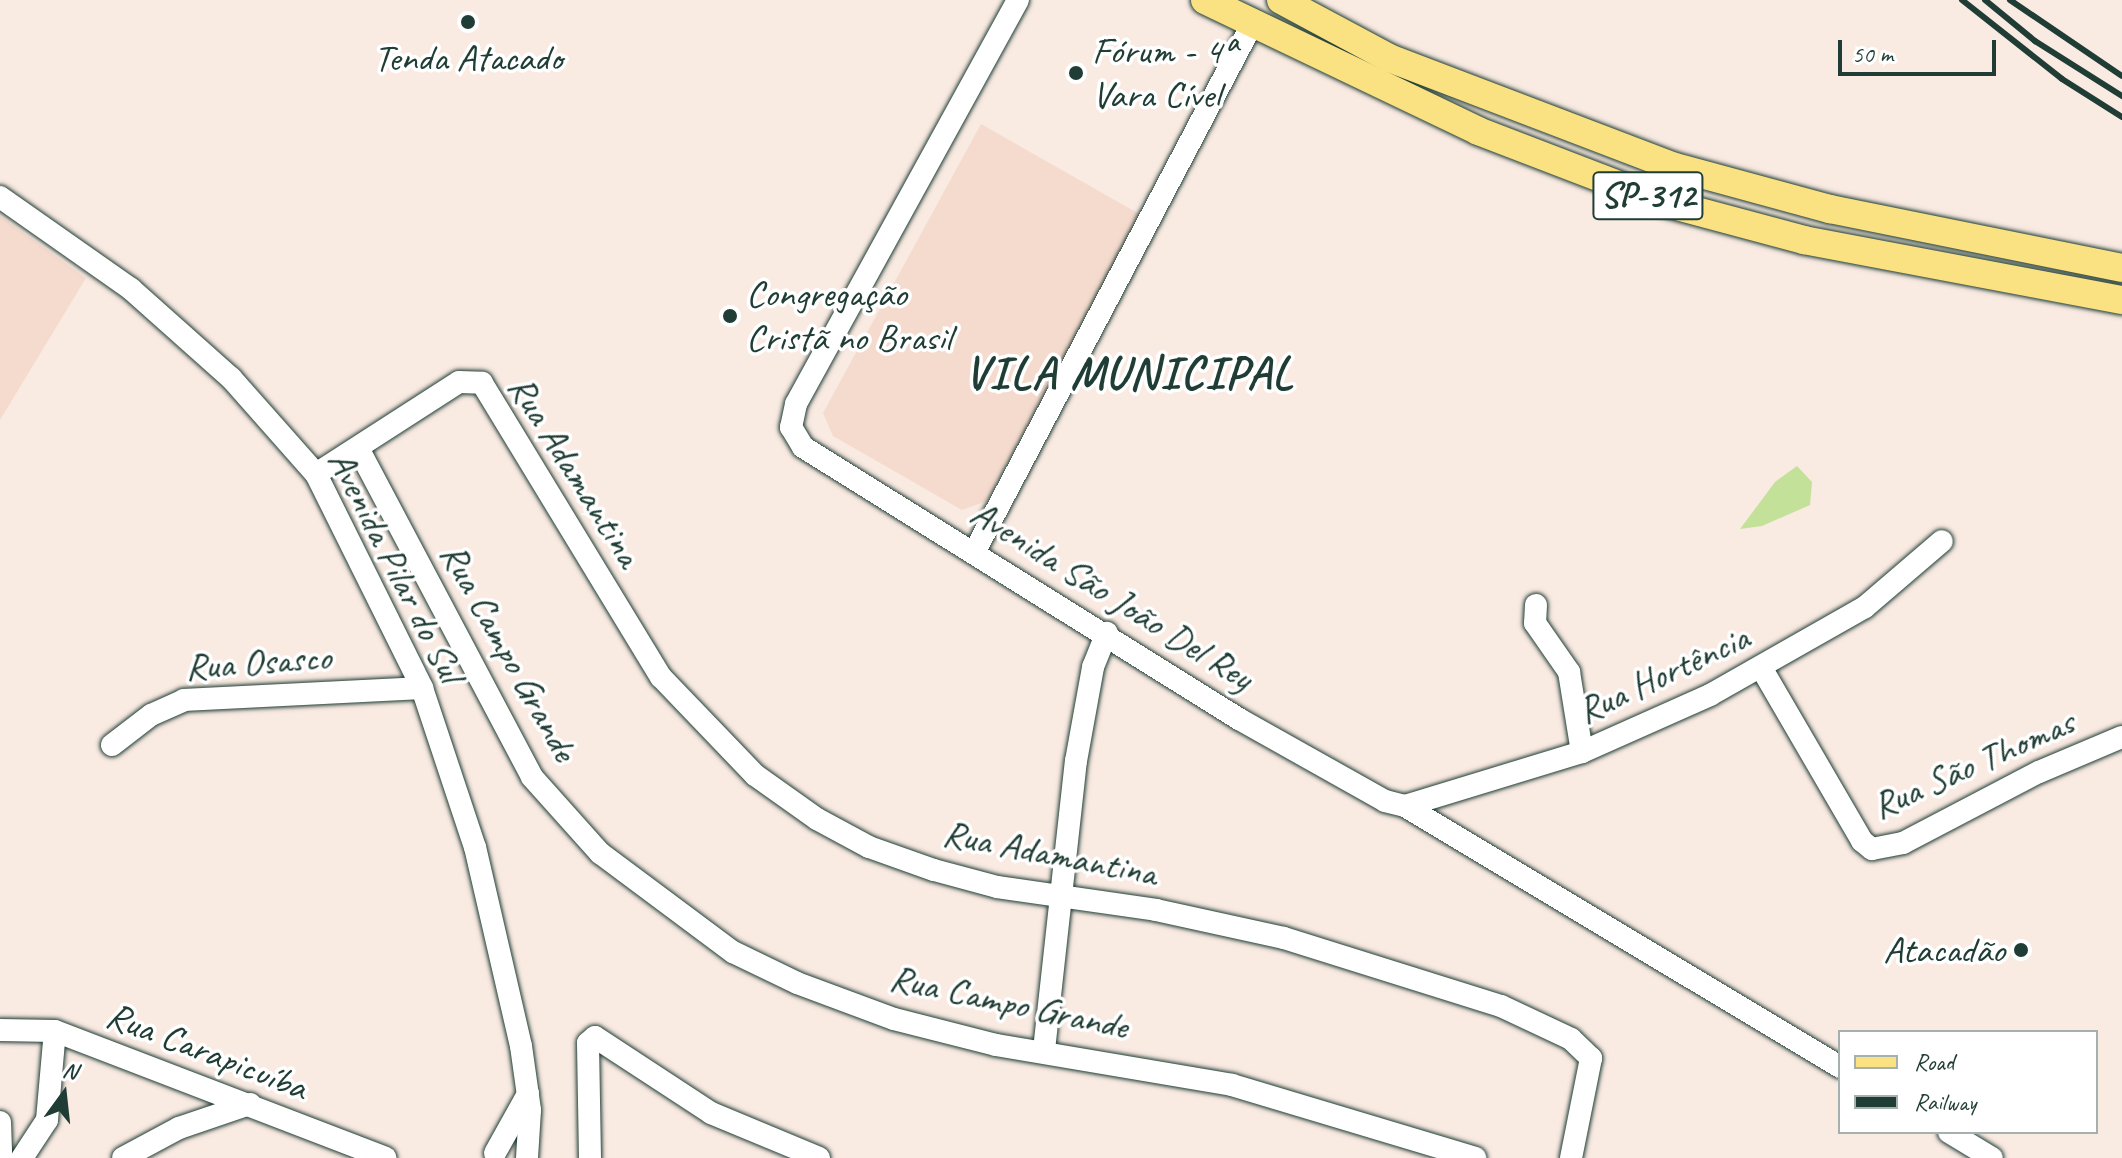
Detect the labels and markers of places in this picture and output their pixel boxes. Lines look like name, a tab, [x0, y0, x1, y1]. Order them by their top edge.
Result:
marker: Tenda Atacado	[459, 13, 477, 31]
place label: Fórum - 4ª Vara Cível	[1092, 28, 1235, 118]
place label: Tenda Atacado	[374, 35, 562, 81]
marker: Fórum - 4ª Vara Cível	[1067, 64, 1085, 82]
place label: Congregação Cristã no Brasil	[746, 271, 952, 360]
marker: Congregação Cristã no Brasil	[721, 307, 739, 325]
place label: Atacadão	[1883, 927, 2005, 973]
marker: Atacadão	[2012, 941, 2030, 959]

